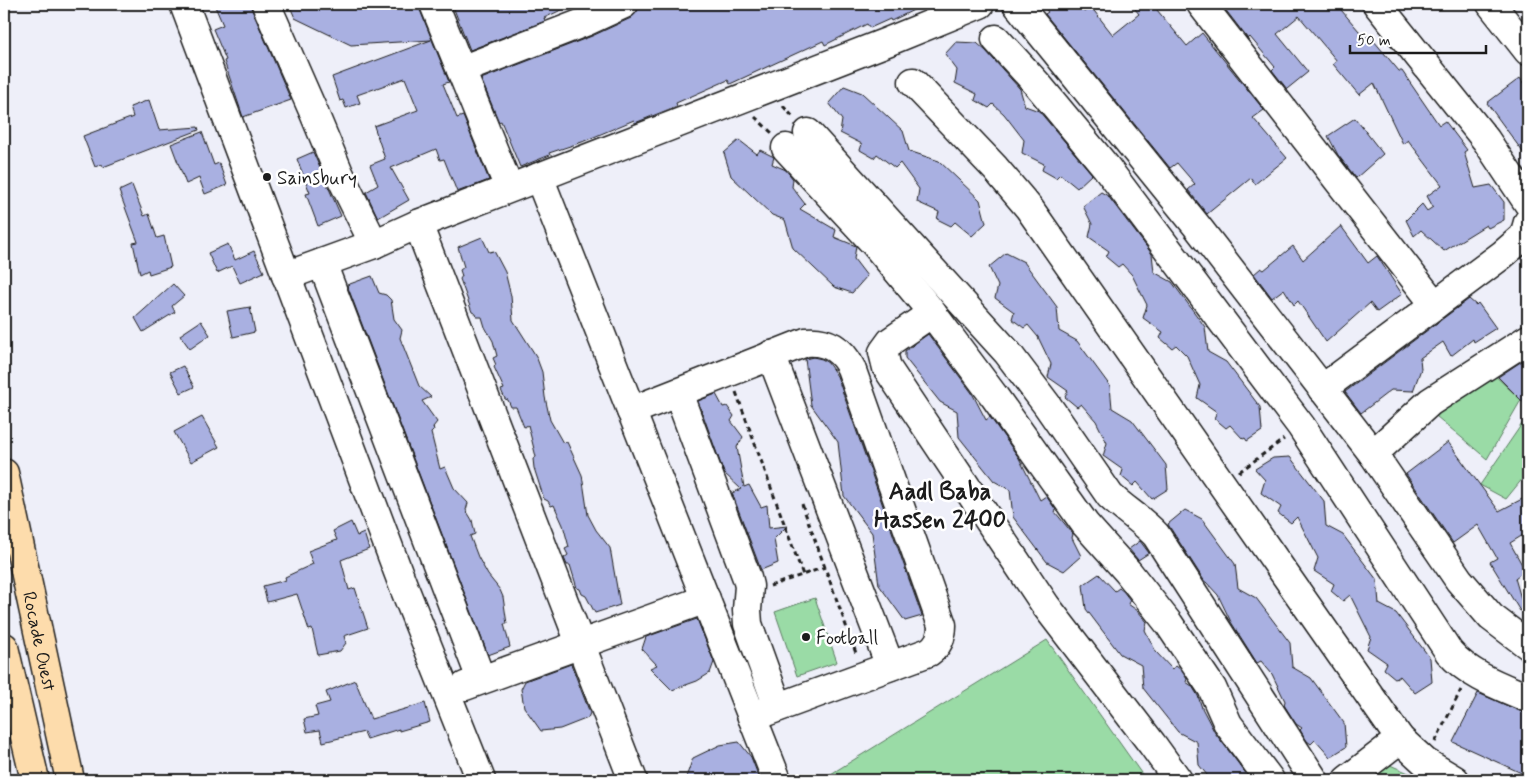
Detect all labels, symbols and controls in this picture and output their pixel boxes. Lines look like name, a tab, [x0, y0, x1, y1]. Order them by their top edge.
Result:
scale bar	[1350, 22, 1486, 54]
text: 50 m	[1357, 31, 1391, 51]
place label: Sainsbury	[277, 166, 357, 191]
marker: Sainsbury	[261, 171, 273, 183]
district label: Aadl Baba Hassen 2400	[874, 477, 1006, 536]
street label: Rocade Ouest	[16, 589, 62, 694]
place label: Football	[816, 626, 879, 651]
marker: Football	[800, 631, 812, 643]

